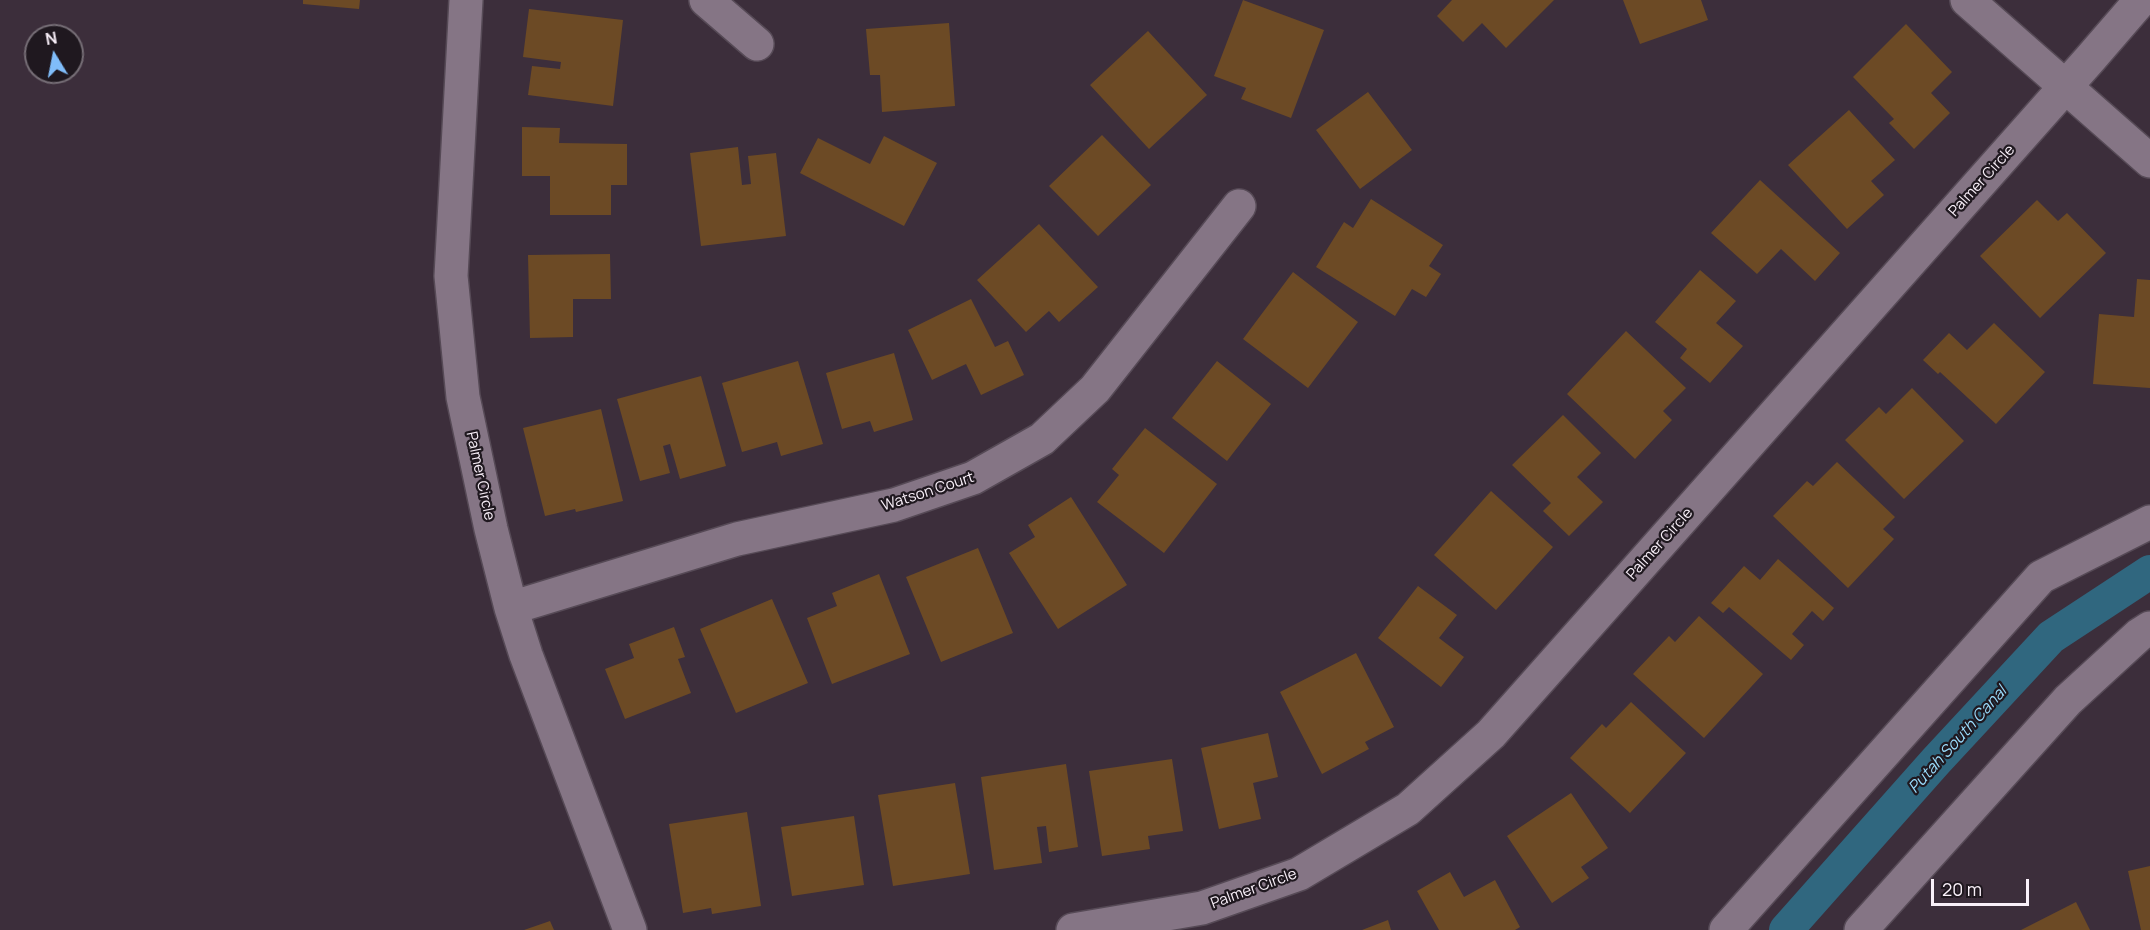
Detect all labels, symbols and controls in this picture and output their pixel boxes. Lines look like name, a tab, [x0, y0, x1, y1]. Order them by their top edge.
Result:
north arrow	[24, 24, 84, 84]
text: N	[44, 26, 59, 50]
street label: Palmer Circle	[1945, 141, 2019, 221]
street label: Palmer Circle	[462, 430, 498, 522]
street label: Watson Court	[879, 469, 977, 515]
street label: Palmer Circle	[1623, 504, 1697, 584]
water label: Putah South Canal	[1905, 682, 2011, 798]
street label: Palmer Circle	[1209, 865, 1299, 913]
scale bar	[1934, 867, 2032, 905]
text: 20 m	[1942, 877, 1982, 901]

